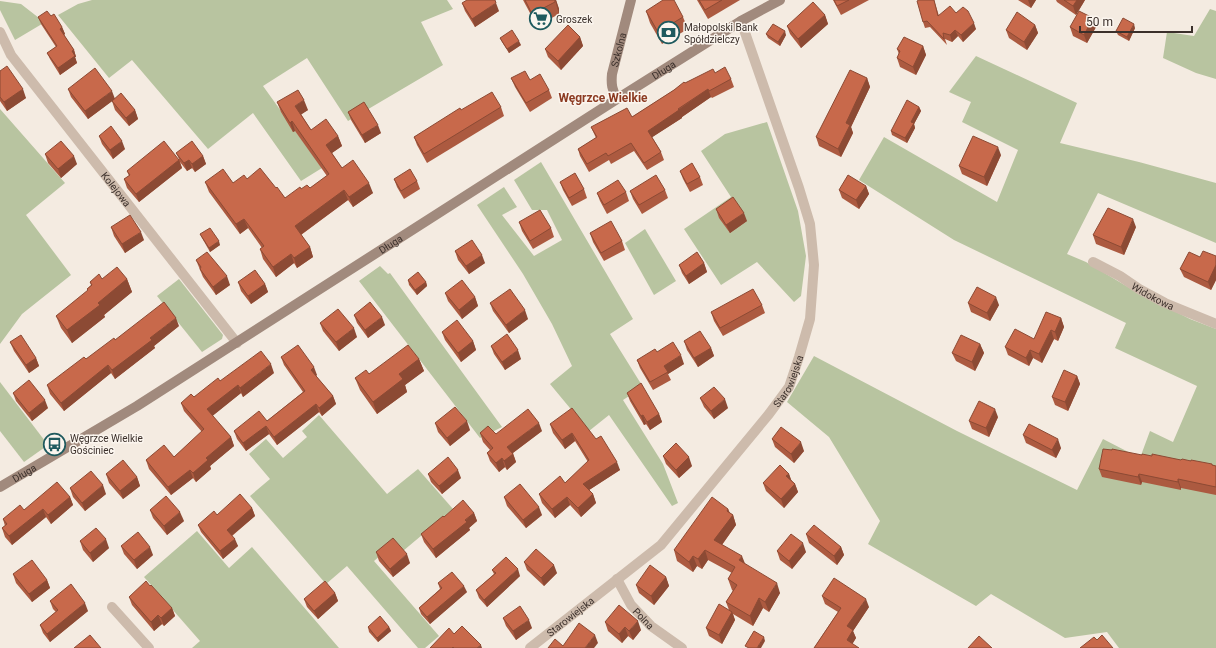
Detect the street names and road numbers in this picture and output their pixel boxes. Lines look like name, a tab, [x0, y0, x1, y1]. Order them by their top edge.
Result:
street label: Szkolna	[609, 32, 628, 68]
street label: Długa	[650, 59, 678, 82]
street label: Kolejowa	[99, 170, 133, 209]
street label: Długa	[377, 233, 405, 256]
street label: Widokowa	[1129, 281, 1175, 312]
street label: Starowiejska	[771, 354, 805, 409]
street label: Długa	[10, 462, 38, 484]
street label: Starowiejska	[545, 595, 596, 639]
street label: Polna	[631, 606, 656, 632]

